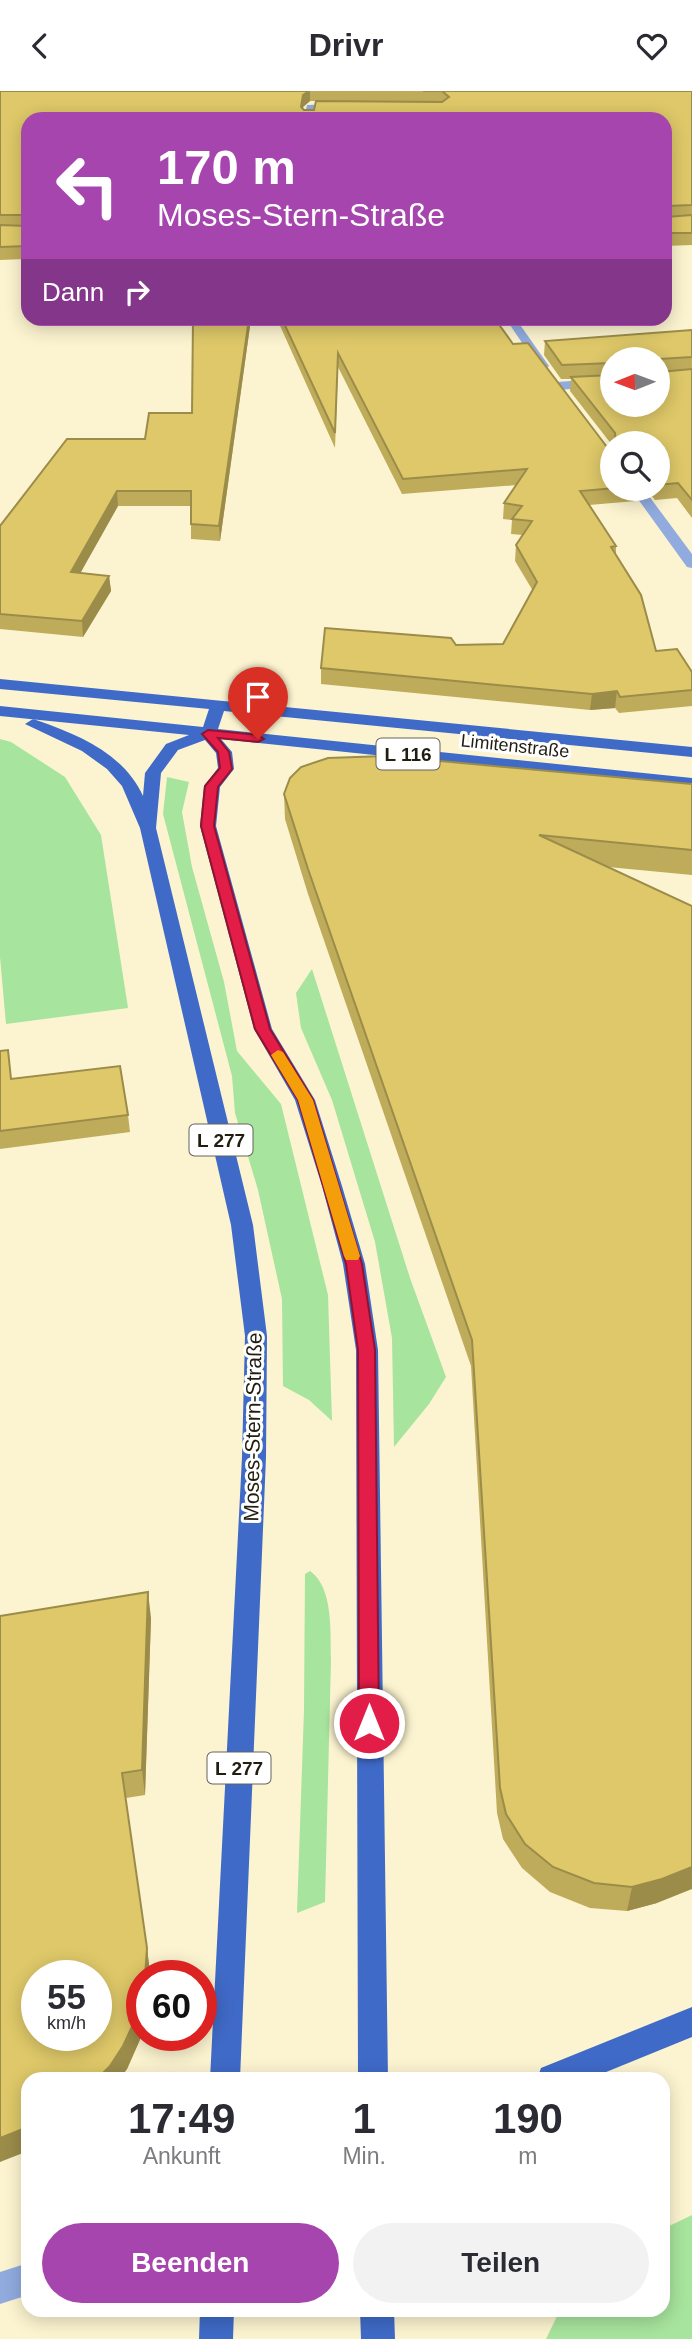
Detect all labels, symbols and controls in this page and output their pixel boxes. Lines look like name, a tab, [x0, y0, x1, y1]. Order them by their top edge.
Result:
icon: back	[21, 27, 59, 65]
text: Drivr	[309, 27, 383, 63]
icon: heart	[633, 27, 671, 65]
icon: left	[42, 140, 133, 231]
text: 170 m	[157, 140, 296, 194]
text: Moses-Stern-Straße	[157, 197, 445, 233]
icon: right	[118, 273, 156, 311]
text: Dann	[42, 277, 104, 307]
north arrow	[600, 347, 670, 417]
map controls	[600, 347, 670, 501]
button: search	[600, 431, 670, 501]
pin	[228, 667, 288, 739]
icon: arrive	[239, 678, 277, 716]
street label: Limitenstraße	[460, 730, 570, 762]
road number: L 116	[376, 739, 440, 769]
road number: L 277	[190, 1125, 252, 1155]
street label: Moses-Stern-Straße	[239, 1332, 266, 1522]
position arrow	[332, 1686, 406, 1760]
road number: L 277	[208, 1753, 270, 1784]
speed limit sign: 60	[126, 1960, 217, 2051]
text: 55	[47, 1977, 86, 2016]
text: km/h	[47, 2013, 86, 2033]
text: 17:49	[128, 2095, 235, 2142]
text: 1	[352, 2095, 376, 2142]
text: 190	[493, 2095, 563, 2142]
text: Ankunft	[143, 2143, 221, 2169]
text: Min.	[342, 2143, 386, 2169]
text: m	[518, 2143, 538, 2169]
button: Beenden	[42, 2223, 339, 2303]
button: Teilen	[353, 2223, 649, 2303]

